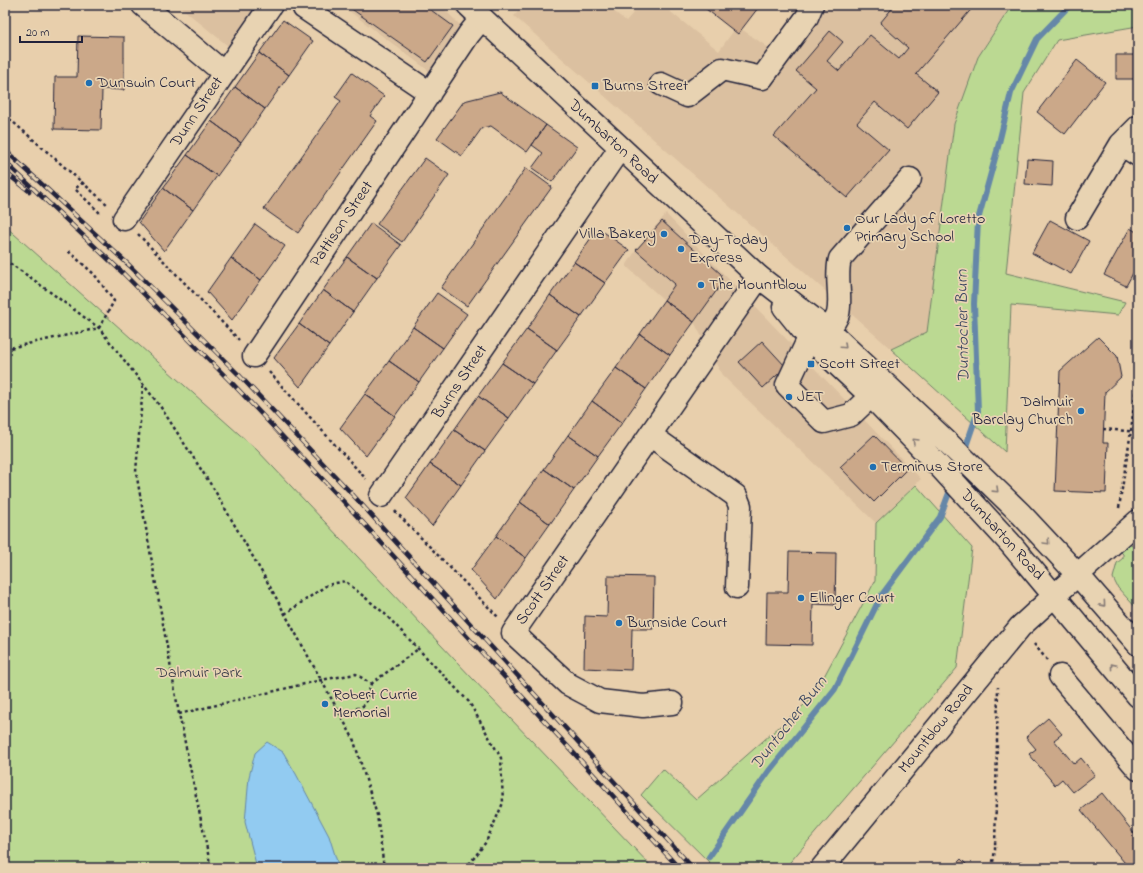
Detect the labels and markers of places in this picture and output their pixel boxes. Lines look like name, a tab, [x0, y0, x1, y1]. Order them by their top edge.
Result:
place label: Dunswin Court	[96, 71, 196, 95]
place label: Burns Street	[602, 74, 689, 98]
marker: Dunswin Court	[84, 78, 94, 88]
marker: Burns Street	[590, 81, 600, 91]
place label: Our Lady of Loretto Primary School	[855, 207, 985, 249]
place label: Villa Bakery	[578, 222, 656, 246]
marker: Our Lady of Loretto Primary School	[842, 223, 852, 233]
place label: Day-Today Express	[688, 228, 768, 270]
marker: Villa Bakery	[659, 229, 669, 239]
marker: Day-Today Express	[676, 244, 686, 254]
place label: The Mountblow	[709, 273, 807, 297]
marker: The Mountblow	[696, 280, 706, 290]
place label: Scott Street	[819, 352, 900, 376]
marker: Scott Street	[806, 359, 816, 369]
place label: JET	[797, 385, 824, 409]
place label: Dalmuir Barclay Church	[971, 390, 1073, 432]
marker: JET	[784, 392, 794, 402]
marker: Dalmuir Barclay Church	[1076, 406, 1086, 416]
place label: Terminus Store	[881, 455, 984, 479]
marker: Terminus Store	[868, 462, 878, 472]
place label: Ellinger Court	[809, 586, 895, 610]
marker: Ellinger Court	[796, 593, 806, 603]
place label: Burnside Court	[626, 611, 728, 635]
marker: Burnside Court	[614, 618, 624, 628]
place label: Robert Currie Memorial	[333, 683, 418, 725]
marker: Robert Currie Memorial	[320, 699, 330, 709]

